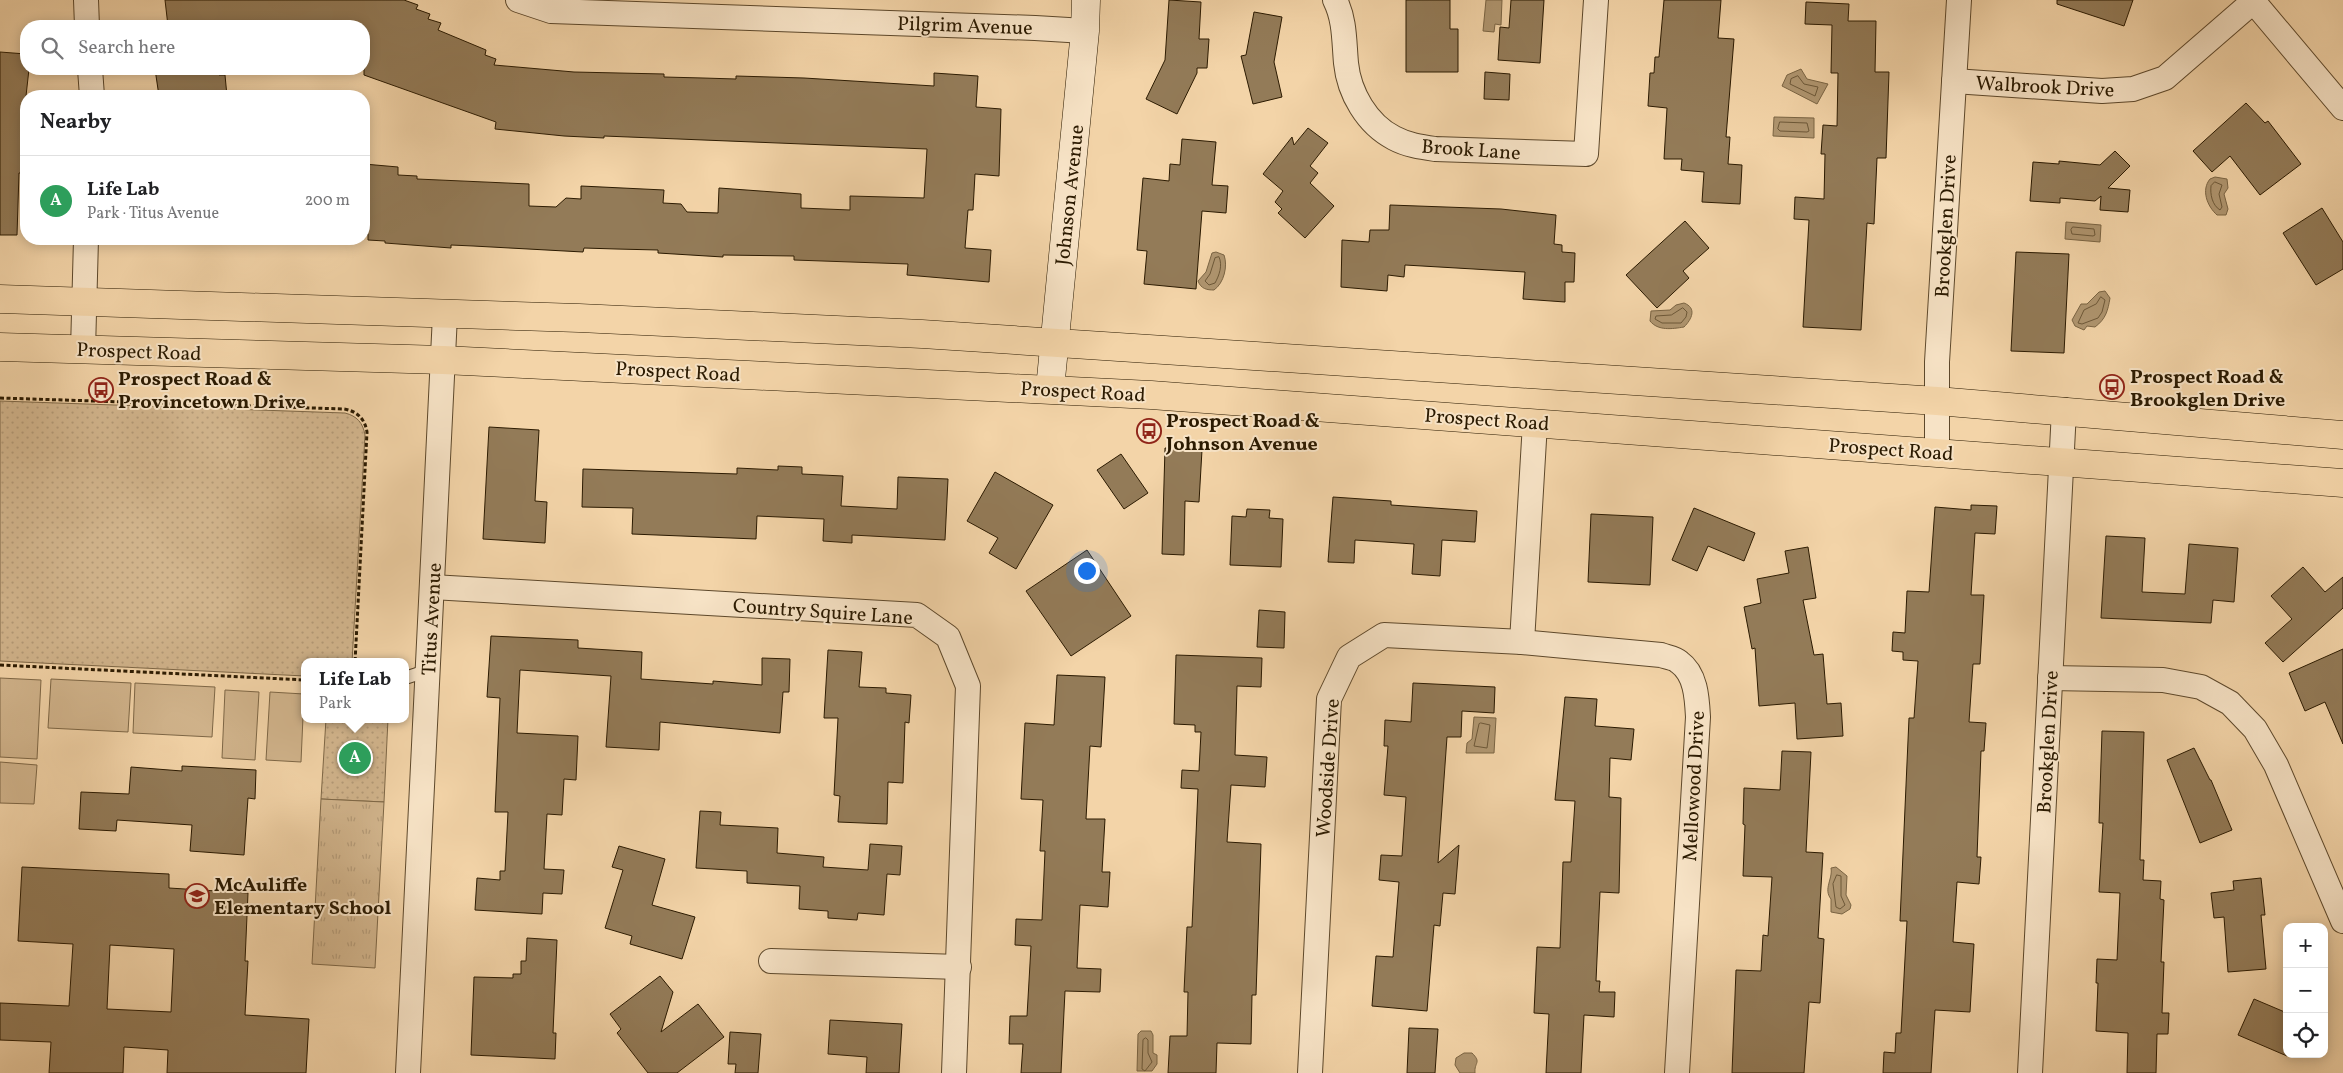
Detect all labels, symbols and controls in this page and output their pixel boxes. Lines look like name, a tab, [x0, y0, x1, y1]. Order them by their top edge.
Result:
street label: Pilgrim Avenue	[897, 11, 1033, 43]
search box	[20, 20, 370, 75]
icon: search	[38, 34, 66, 62]
text: Search here	[78, 35, 175, 61]
street label: Walbrook Drive	[1975, 70, 2115, 106]
text: Nearby	[40, 108, 111, 137]
street label: Johnson Avenue	[1050, 123, 1092, 267]
street label: Brook Lane	[1420, 134, 1521, 168]
street label: Brookglen Drive	[1929, 154, 1965, 298]
text: Life Lab	[87, 177, 159, 203]
text: A	[50, 190, 62, 212]
text: 200 m	[305, 190, 350, 212]
text: Park · Titus Avenue	[87, 203, 219, 225]
street label: Prospect Road	[76, 337, 202, 369]
street label: Prospect Road	[615, 356, 741, 390]
place label: Prospect Road & Brookglen Drive	[2130, 364, 2285, 415]
place label: Prospect Road & Provincetown Drive	[118, 366, 306, 417]
bus stop icon: Prospect Road & Brookglen Drive	[2099, 374, 2125, 400]
street label: Prospect Road	[1020, 376, 1146, 410]
bus stop icon: Prospect Road & Provincetown Drive	[88, 377, 114, 403]
street label: Prospect Road	[1423, 403, 1550, 439]
place label: Prospect Road & Johnson Avenue	[1165, 408, 1320, 459]
bus stop icon: Prospect Road & Johnson Avenue	[1136, 418, 1162, 444]
street label: Prospect Road	[1827, 433, 1954, 469]
your location	[1074, 558, 1100, 584]
street label: Titus Avenue	[416, 562, 450, 676]
street label: Country Squire Lane	[732, 593, 914, 633]
popup	[301, 658, 409, 723]
text: Life Lab	[319, 667, 391, 693]
street label: Brookglen Drive	[2031, 670, 2067, 814]
text: Park	[319, 693, 352, 715]
street label: Woodside Drive	[1310, 698, 1348, 839]
street label: Mellowood Drive	[1677, 710, 1713, 862]
pin: A	[339, 739, 371, 777]
place label: McAuliffe Elementary School	[214, 872, 391, 923]
school or university icon: McAuliffe Elementary School	[184, 883, 210, 909]
map controls	[2283, 923, 2328, 1058]
button: +	[2283, 923, 2328, 968]
button: −	[2283, 968, 2328, 1013]
button: locate	[2283, 1013, 2328, 1058]

